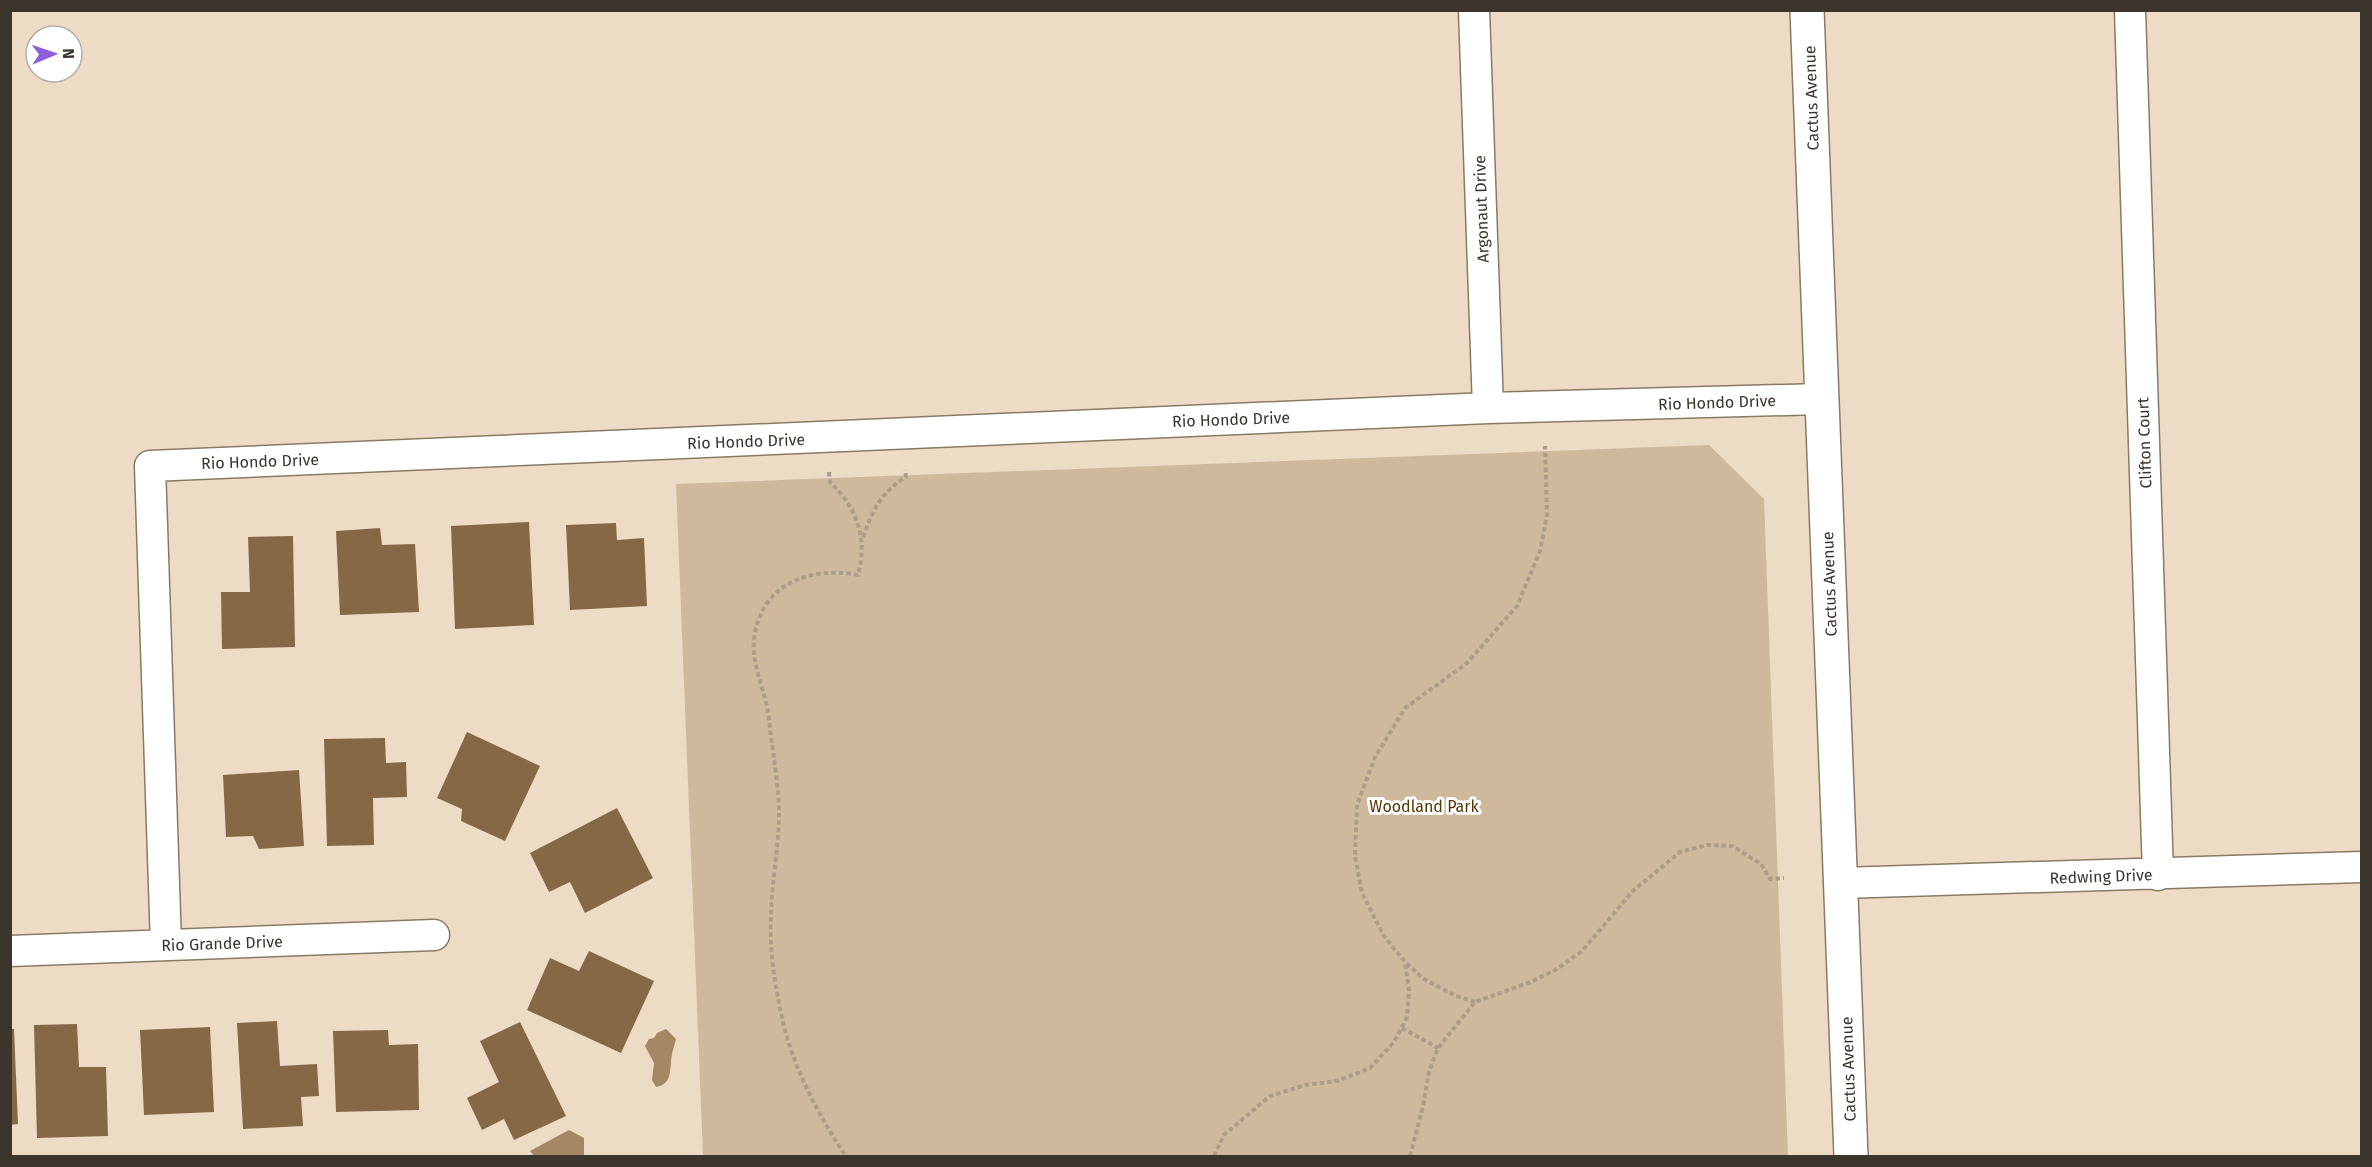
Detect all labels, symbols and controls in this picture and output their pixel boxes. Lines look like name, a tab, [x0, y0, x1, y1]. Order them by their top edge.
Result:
north arrow	[24, 24, 84, 84]
street label: Cactus Avenue	[1800, 45, 1823, 151]
text: N	[59, 48, 78, 59]
street label: Argonaut Drive	[1470, 155, 1493, 263]
street label: Rio Hondo Drive	[1658, 391, 1776, 414]
street label: Clifton Court	[2133, 397, 2156, 489]
street label: Rio Hondo Drive	[1172, 408, 1290, 431]
street label: Rio Hondo Drive	[687, 430, 805, 453]
street label: Rio Hondo Drive	[201, 450, 319, 473]
street label: Cactus Avenue	[1818, 531, 1841, 637]
park label: Woodland Park	[1369, 797, 1479, 816]
street label: Redwing Drive	[2049, 865, 2153, 888]
street label: Rio Grande Drive	[161, 932, 283, 955]
street label: Cactus Avenue	[1837, 1016, 1860, 1122]

